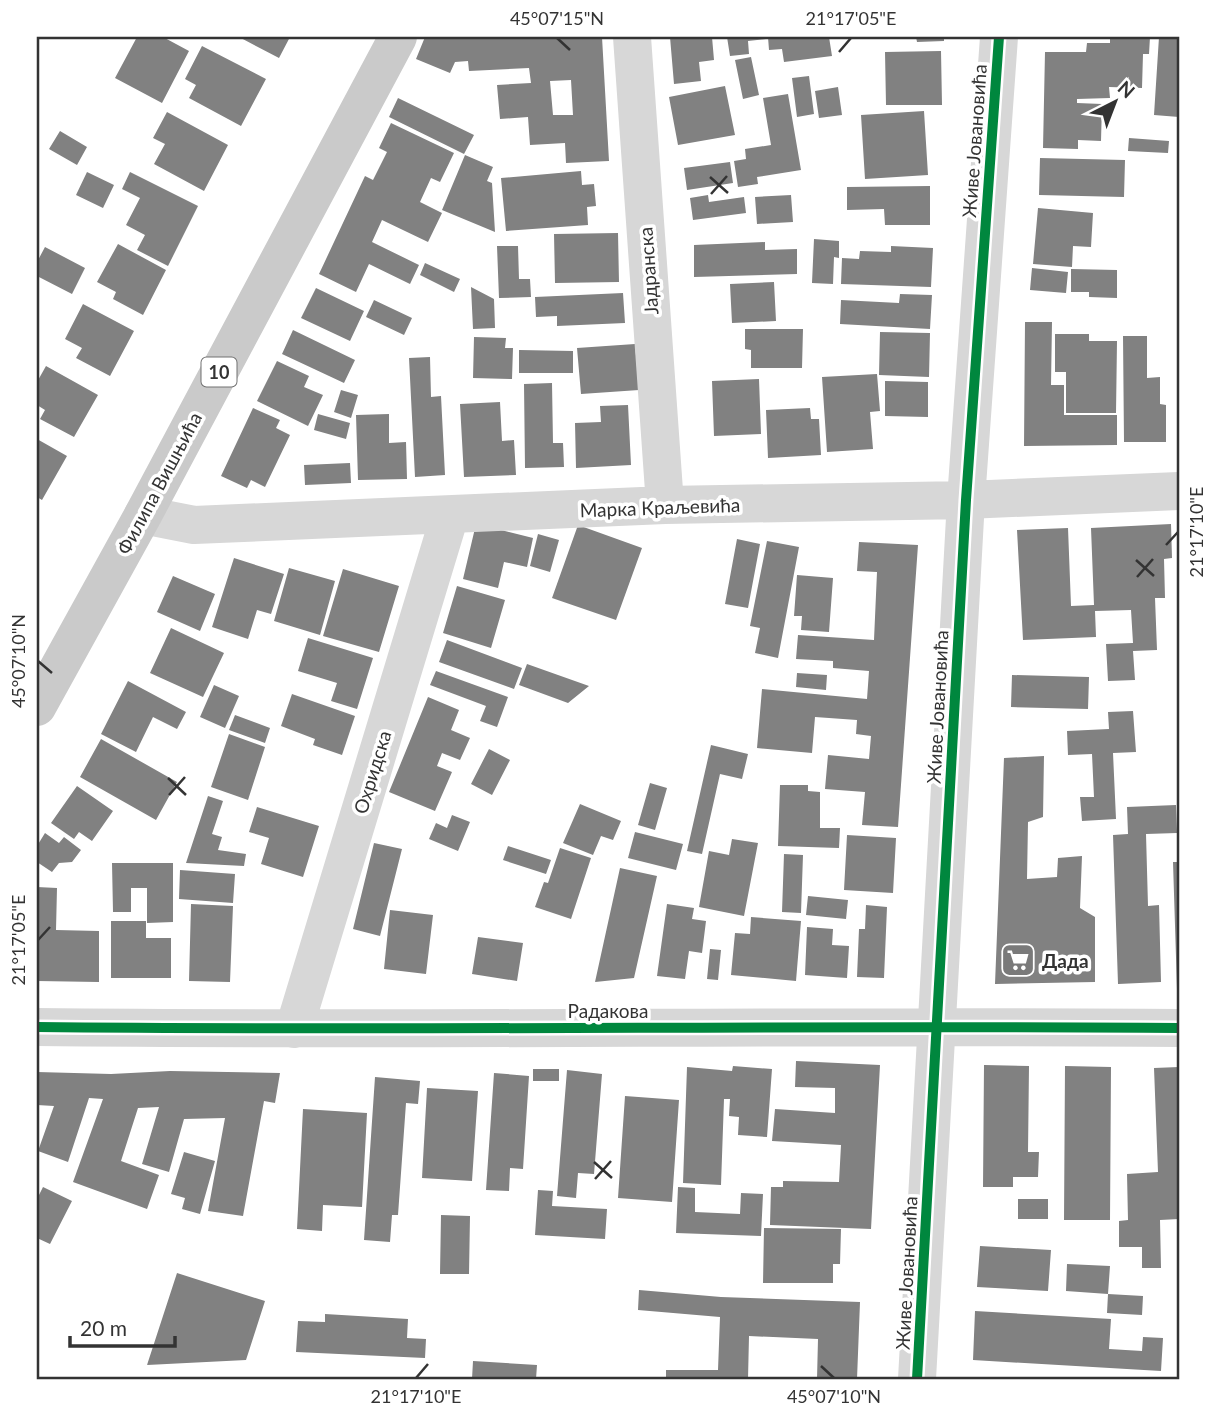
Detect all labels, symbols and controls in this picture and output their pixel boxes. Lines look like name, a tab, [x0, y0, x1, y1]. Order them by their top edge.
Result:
text: 45°07'15"N	[510, 7, 604, 29]
text: 21°17'05"E	[806, 7, 896, 29]
street label: Живе Јовановића	[957, 63, 991, 219]
north arrow	[1080, 66, 1150, 136]
text: N	[1114, 76, 1140, 102]
street label: Јадранска	[633, 226, 663, 316]
road number: 10	[202, 358, 236, 386]
street label: Филипа Вишњића	[112, 408, 206, 558]
text: 21°17'10"E	[1185, 487, 1207, 577]
street label: Марка Краљевића	[579, 493, 741, 521]
text: 45°07'10"N	[7, 614, 29, 708]
street label: Живе Јовановића	[921, 629, 953, 785]
street label: Охридска	[348, 728, 396, 816]
text: 21°17'05"E	[7, 895, 29, 985]
supermarket icon: Дада	[999, 941, 1037, 979]
place label: Дада	[1042, 949, 1089, 972]
street label: Радакова	[568, 999, 648, 1022]
street label: Живе Јовановића	[890, 1195, 922, 1351]
scale bar	[70, 1304, 175, 1348]
text: 20 m	[80, 1315, 127, 1340]
text: 21°17'10"E	[371, 1385, 461, 1407]
text: 45°07'10"N	[787, 1385, 881, 1407]

